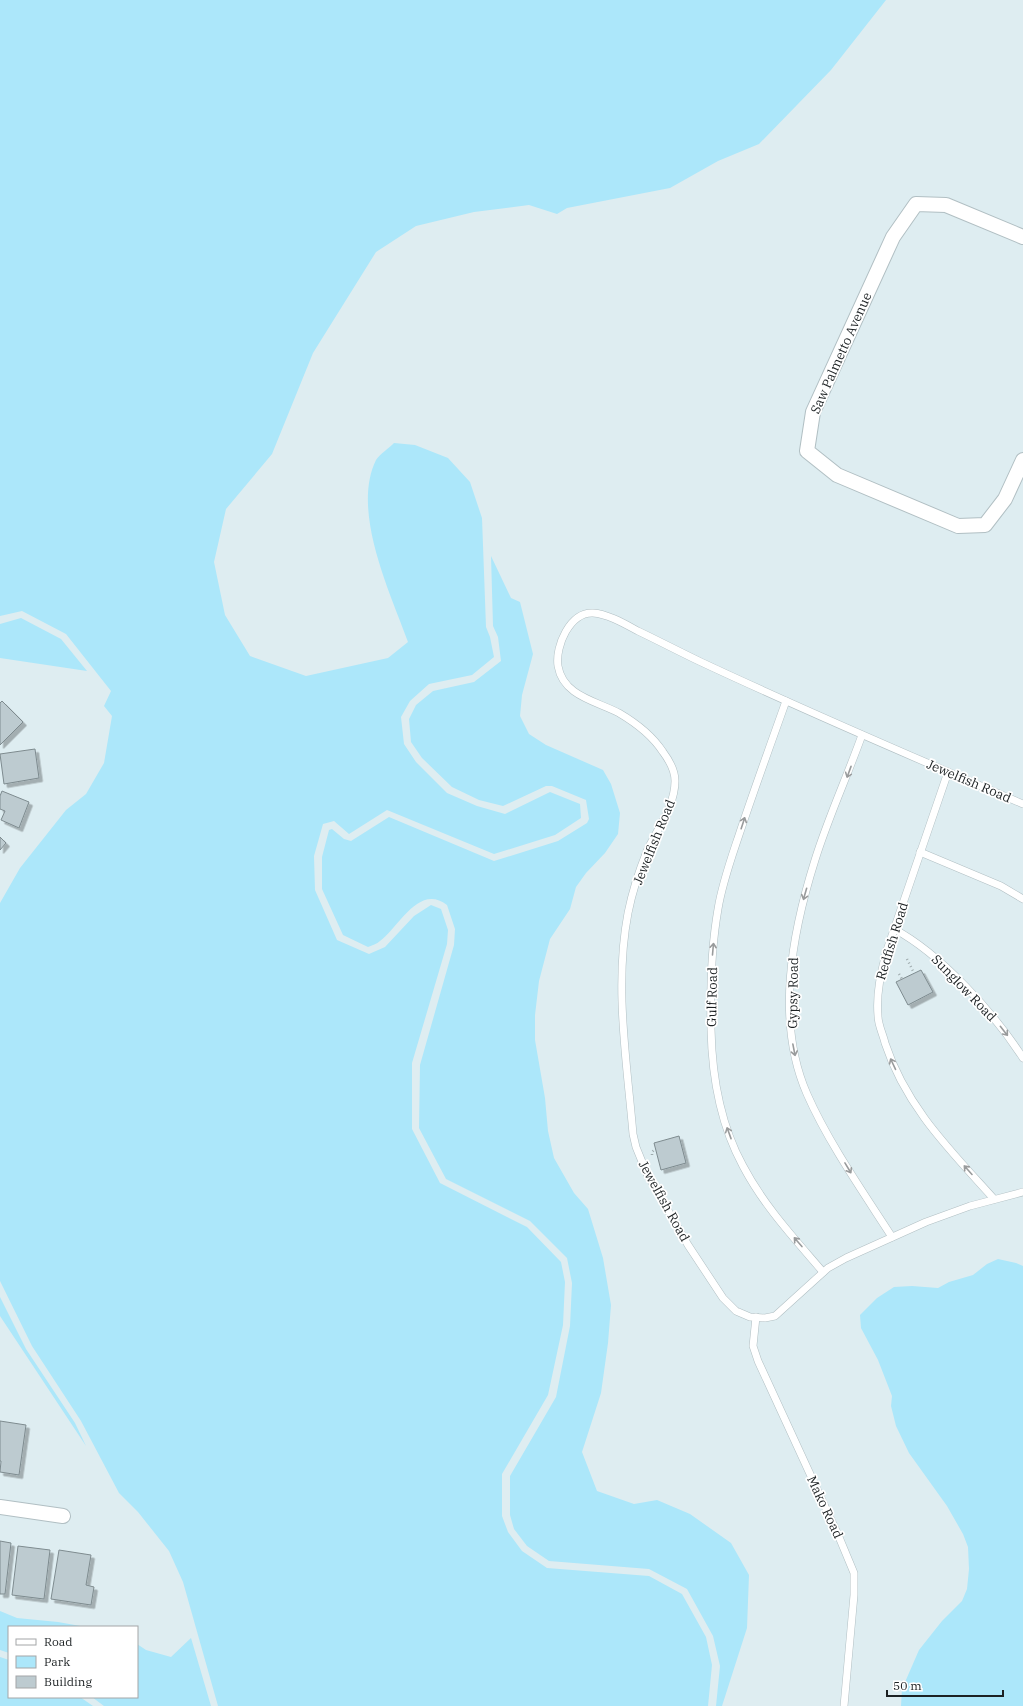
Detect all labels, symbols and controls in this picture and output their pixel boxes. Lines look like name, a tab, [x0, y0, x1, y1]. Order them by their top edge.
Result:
street label: Saw Palmetto Avenue	[807, 290, 875, 416]
street label: Jewelfish Road	[924, 756, 1014, 807]
one-way arrow	[844, 765, 852, 777]
street label: Jewelfish Road	[629, 797, 679, 887]
one-way arrow	[740, 817, 747, 830]
one-way arrow	[801, 887, 809, 900]
street label: Redfish Road	[872, 900, 912, 982]
one-way arrow	[709, 943, 716, 956]
street label: Sunglow Road	[928, 951, 1000, 1025]
street label: Gypsy Road	[784, 957, 802, 1029]
street label: Gulf Road	[703, 967, 721, 1027]
one-way arrow	[999, 1025, 1008, 1036]
one-way arrow	[790, 1044, 798, 1057]
one-way arrow	[889, 1059, 896, 1071]
one-way arrow	[724, 1128, 732, 1140]
street label: Jewelfish Road	[635, 1157, 693, 1245]
one-way arrow	[845, 1162, 853, 1174]
one-way arrow	[963, 1165, 972, 1175]
one-way arrow	[793, 1237, 802, 1248]
street label: Mako Road	[803, 1473, 847, 1541]
legend	[8, 1626, 138, 1698]
text: Road	[44, 1634, 73, 1649]
text: Park	[44, 1654, 70, 1669]
scale bar	[887, 1672, 1003, 1698]
text: Building	[44, 1674, 92, 1689]
text: 50 m	[893, 1678, 922, 1693]

